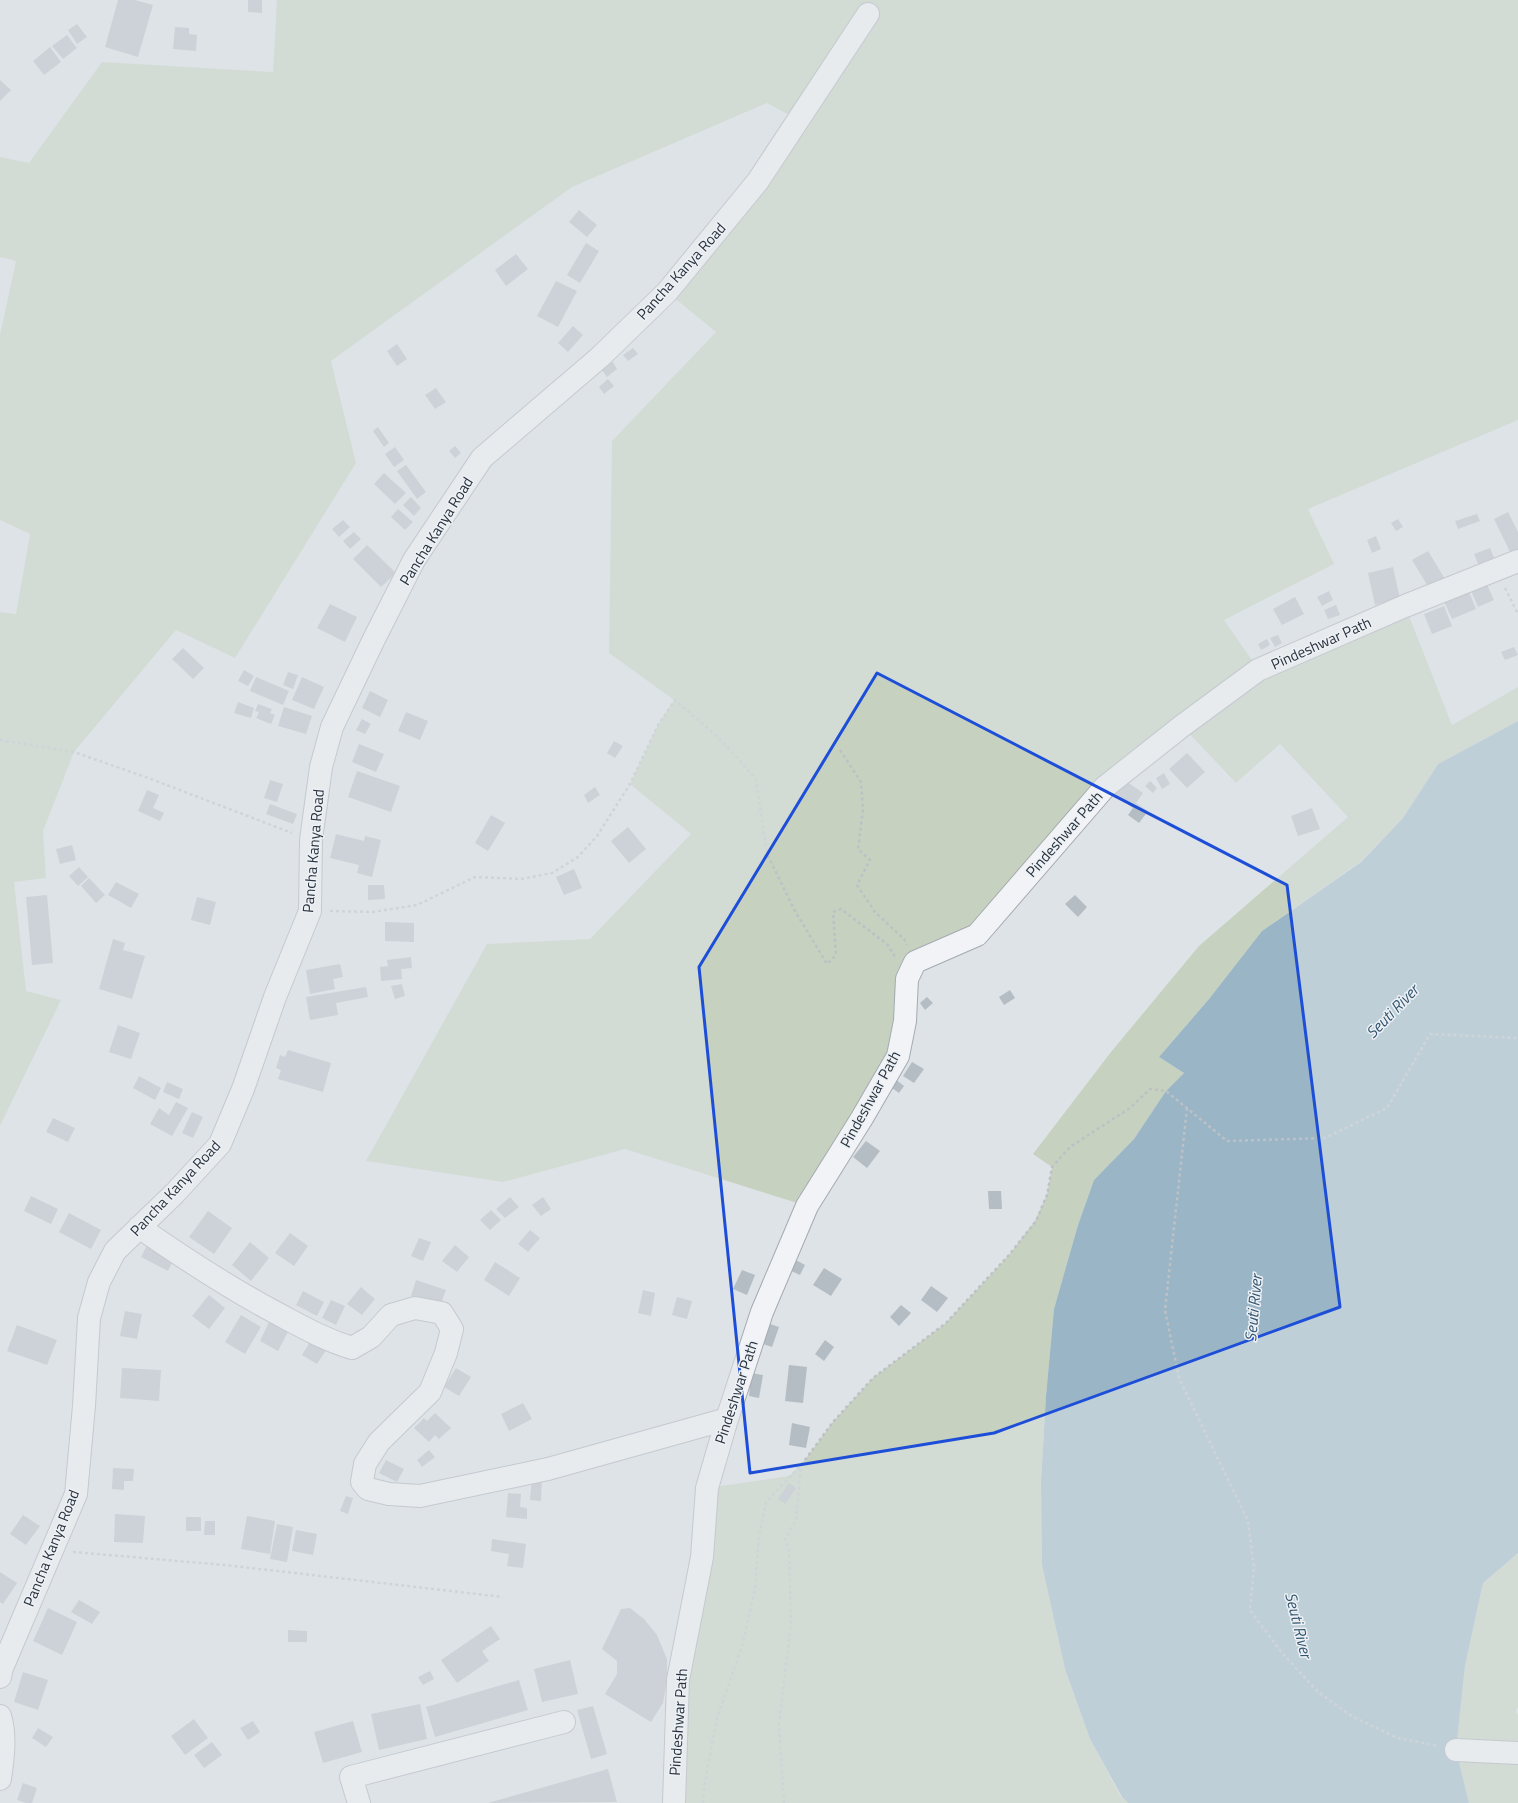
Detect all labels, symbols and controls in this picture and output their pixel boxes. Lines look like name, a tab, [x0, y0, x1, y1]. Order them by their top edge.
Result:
street label: Pancha Kanya Road	[631, 217, 731, 325]
street label: Pancha Kanya Road	[393, 472, 479, 590]
street label: Pindeshwar Path	[1267, 611, 1375, 675]
street label: Pindeshwar Path	[1020, 786, 1108, 882]
street label: Pancha Kanya Road	[296, 788, 330, 914]
water label: Seuti River	[1360, 977, 1425, 1043]
street label: Pindeshwar Path	[834, 1046, 906, 1152]
street label: Pancha Kanya Road	[124, 1135, 226, 1241]
water label: Seuti River	[1238, 1272, 1268, 1342]
street label: Pindeshwar Path	[708, 1337, 764, 1447]
street label: Pancha Kanya Road	[17, 1486, 85, 1610]
water label: Seuti River	[1279, 1590, 1319, 1662]
street label: Pindeshwar Path	[663, 1667, 693, 1777]

